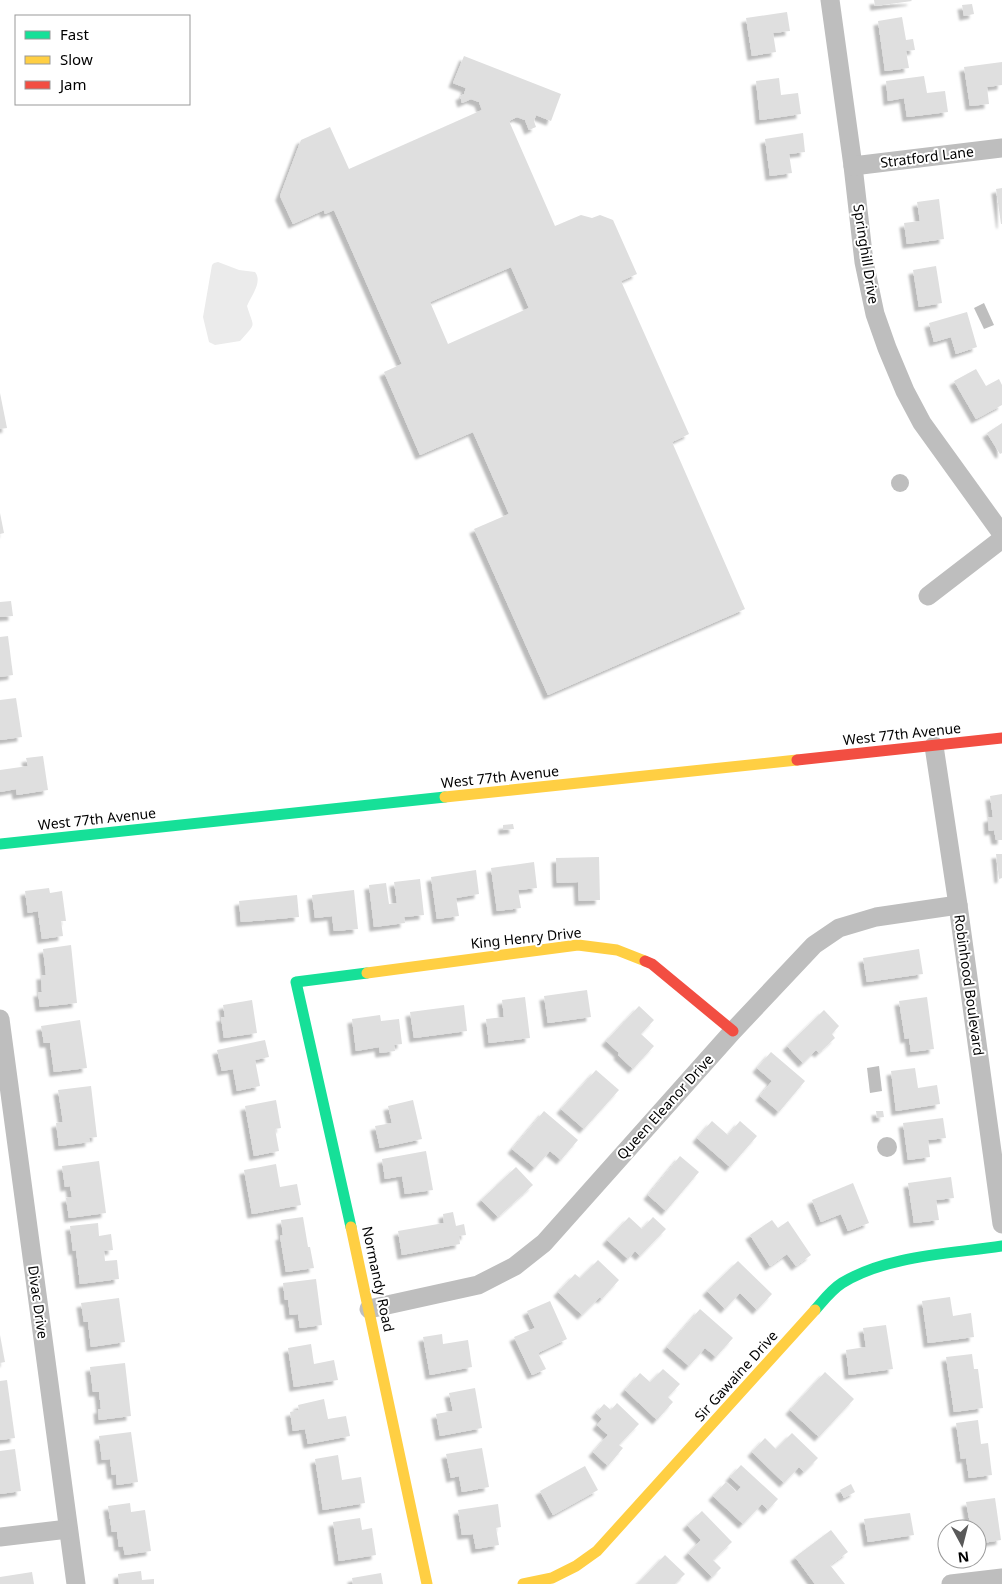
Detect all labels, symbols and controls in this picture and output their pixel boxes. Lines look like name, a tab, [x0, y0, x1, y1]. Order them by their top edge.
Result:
legend	[15, 15, 190, 105]
text: Fast	[60, 24, 89, 44]
text: Slow	[60, 49, 93, 69]
text: Jam	[58, 74, 87, 94]
street label: Stratford Lane	[879, 141, 975, 172]
street label: Springhill Drive	[849, 203, 884, 305]
street label: West 77th Avenue	[842, 718, 962, 749]
street label: West 77th Avenue	[440, 761, 560, 792]
street label: West 77th Avenue	[37, 803, 157, 834]
street label: Robinhood Boulevard	[950, 913, 989, 1057]
street label: King Henry Drive	[470, 922, 582, 953]
street label: Queen Eleanor Drive	[612, 1050, 717, 1164]
street label: Normandy Road	[358, 1224, 399, 1333]
street label: Divac Drive	[24, 1264, 53, 1340]
street label: Sir Gawaine Drive	[690, 1326, 782, 1425]
north arrow	[937, 1519, 987, 1569]
text: N	[957, 1547, 970, 1568]

